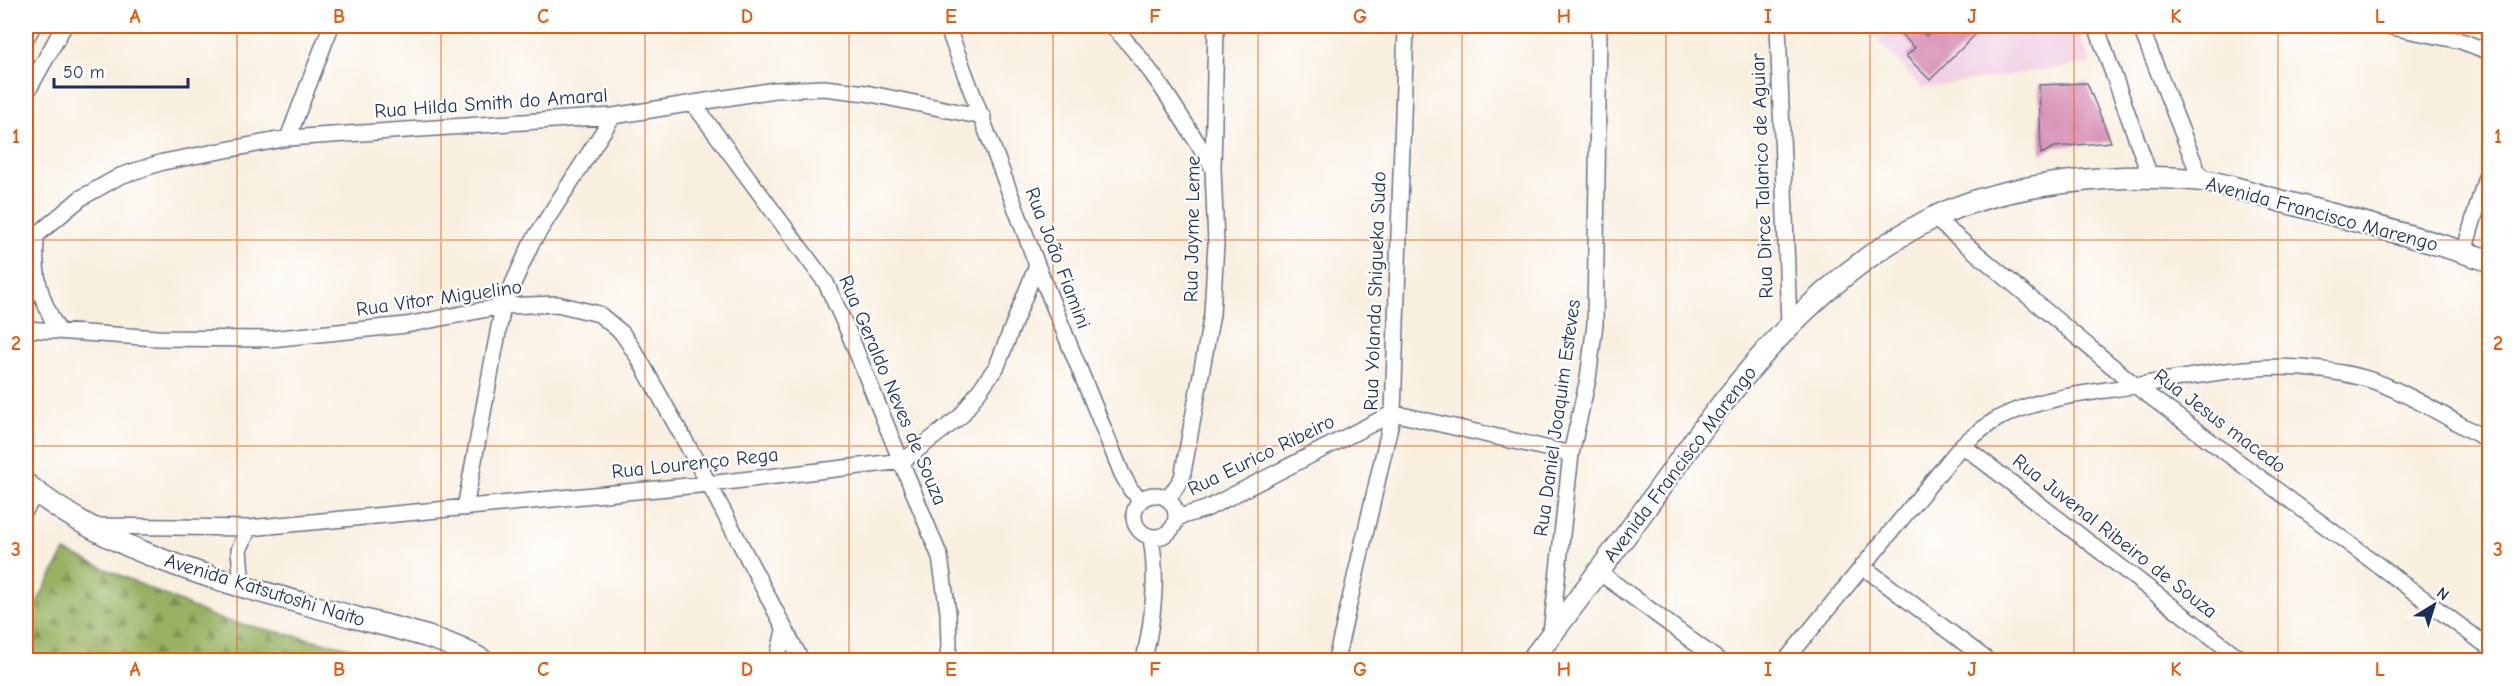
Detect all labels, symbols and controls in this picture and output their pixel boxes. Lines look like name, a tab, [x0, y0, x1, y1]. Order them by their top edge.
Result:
text: A	[129, 5, 141, 28]
text: B	[333, 5, 345, 28]
text: C	[537, 5, 549, 28]
text: D	[741, 5, 753, 28]
text: E	[945, 5, 957, 28]
text: F	[1149, 5, 1161, 28]
text: G	[1353, 5, 1367, 28]
text: H	[1557, 5, 1571, 28]
text: I	[1764, 5, 1772, 28]
text: J	[1967, 5, 1977, 28]
text: K	[2170, 5, 2182, 28]
text: L	[2375, 5, 2385, 28]
scale bar	[54, 51, 188, 89]
street label: Rua Dirce Talarico de Aguiar	[1746, 53, 1778, 299]
text: 50 m	[63, 62, 105, 83]
street label: Rua Hilda Smith do Amaral	[373, 83, 609, 123]
text: 1	[12, 125, 20, 148]
text: 1	[2494, 125, 2502, 148]
street label: Rua Jayme Leme	[1179, 155, 1205, 303]
street label: Rua Yolanda Shigueka Sudo	[1359, 171, 1391, 411]
street label: Avenida Francisco Marengo	[2203, 172, 2441, 256]
street label: Rua João Fiamini	[1020, 184, 1096, 332]
street label: Rua Geraldo Neves de Souza	[834, 272, 952, 508]
street label: Rua Vitor Miguelino	[354, 275, 524, 321]
street label: Rua Daniel Joaquim Esteves	[1529, 298, 1585, 538]
text: 2	[11, 332, 21, 355]
text: 2	[2493, 332, 2503, 355]
street label: Avenida Francisco Marengo	[1599, 361, 1761, 567]
street label: Rua Jesus macedo	[2149, 364, 2291, 478]
street label: Rua Eurico Ribeiro	[1184, 409, 1338, 501]
street label: Rua Lourenço Rega	[610, 443, 780, 483]
street label: Rua Juvenal Ribeiro de Souza	[2008, 449, 2222, 623]
text: 3	[11, 538, 21, 561]
text: 3	[2493, 538, 2503, 561]
street label: Avenida Katsutoshi Naito	[162, 549, 368, 631]
north arrow	[2404, 575, 2464, 635]
text: N	[2433, 584, 2452, 604]
text: A	[129, 658, 141, 681]
text: B	[333, 658, 345, 681]
text: C	[537, 658, 549, 681]
text: D	[741, 658, 753, 681]
text: E	[945, 658, 957, 681]
text: F	[1149, 658, 1161, 681]
text: G	[1353, 658, 1367, 681]
text: H	[1557, 658, 1571, 681]
text: I	[1764, 658, 1772, 681]
text: J	[1967, 658, 1977, 681]
text: K	[2170, 658, 2182, 681]
text: L	[2375, 658, 2385, 681]

